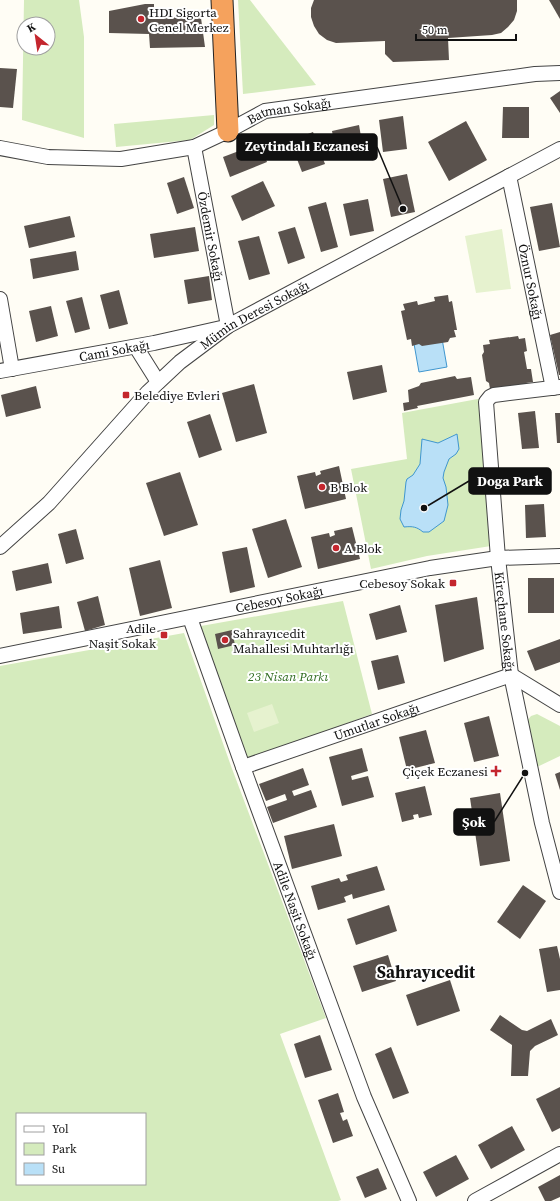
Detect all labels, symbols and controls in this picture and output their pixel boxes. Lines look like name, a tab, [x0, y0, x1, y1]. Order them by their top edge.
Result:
place label: HDI Sigorta Genel Merkez	[149, 4, 229, 36]
marker: HDI Sigorta Genel Merkez	[136, 14, 146, 24]
north arrow	[16, 16, 56, 56]
scale bar	[416, 16, 516, 42]
text: K	[24, 19, 39, 36]
text: 50 m	[422, 22, 448, 38]
street label: Batman Sokağı	[244, 94, 332, 128]
callout: Zeytindalı Eczanesi	[237, 134, 377, 160]
text: Zeytindalı Eczanesi	[245, 136, 370, 156]
street label: Özdemir Sokağı	[194, 190, 228, 283]
street label: Öznur Sokağı	[515, 242, 547, 321]
street label: Mümin Deresi Sokağı	[196, 276, 312, 353]
street label: Cami Sokağı	[78, 335, 151, 365]
place label: Belediye Evleri	[134, 387, 220, 404]
marker: Belediye Evleri	[121, 390, 131, 400]
callout: Doga Park	[469, 468, 551, 494]
text: Doga Park	[477, 471, 544, 491]
place label: B Blok	[330, 479, 368, 496]
marker: B Blok	[317, 482, 327, 492]
place label: A Blok	[344, 540, 383, 557]
marker: A Blok	[331, 543, 341, 553]
street label: Kireçhane Sokağı	[491, 571, 519, 673]
place label: Cebesoy Sokak	[359, 575, 446, 592]
marker: Cebesoy Sokak	[448, 578, 458, 588]
street label: Cebesoy Sokağı	[234, 582, 325, 616]
place label: Adile Naşit Sokak	[89, 620, 157, 652]
place label: Sahrayıcedit Mahallesi Muhtarlığı	[233, 625, 354, 657]
marker: Adile Naşit Sokak	[159, 630, 169, 640]
marker: Sahrayıcedit Mahallesi Muhtarlığı	[220, 635, 230, 645]
park label: 23 Nisan Parkı	[248, 668, 328, 685]
street label: Umutlar Sokağı	[331, 699, 421, 744]
place label: Çiçek Eczanesi	[402, 763, 488, 780]
marker: Çiçek Eczanesi	[491, 766, 501, 776]
callout: Şok	[454, 809, 494, 835]
text: Şok	[462, 812, 487, 832]
street label: Adile Naşit Sokağı	[270, 859, 322, 962]
district label: Sahrayıcedit	[377, 960, 476, 984]
legend	[16, 1113, 146, 1185]
text: Yol	[52, 1121, 69, 1137]
text: Park	[52, 1141, 77, 1157]
text: Su	[52, 1161, 65, 1177]

